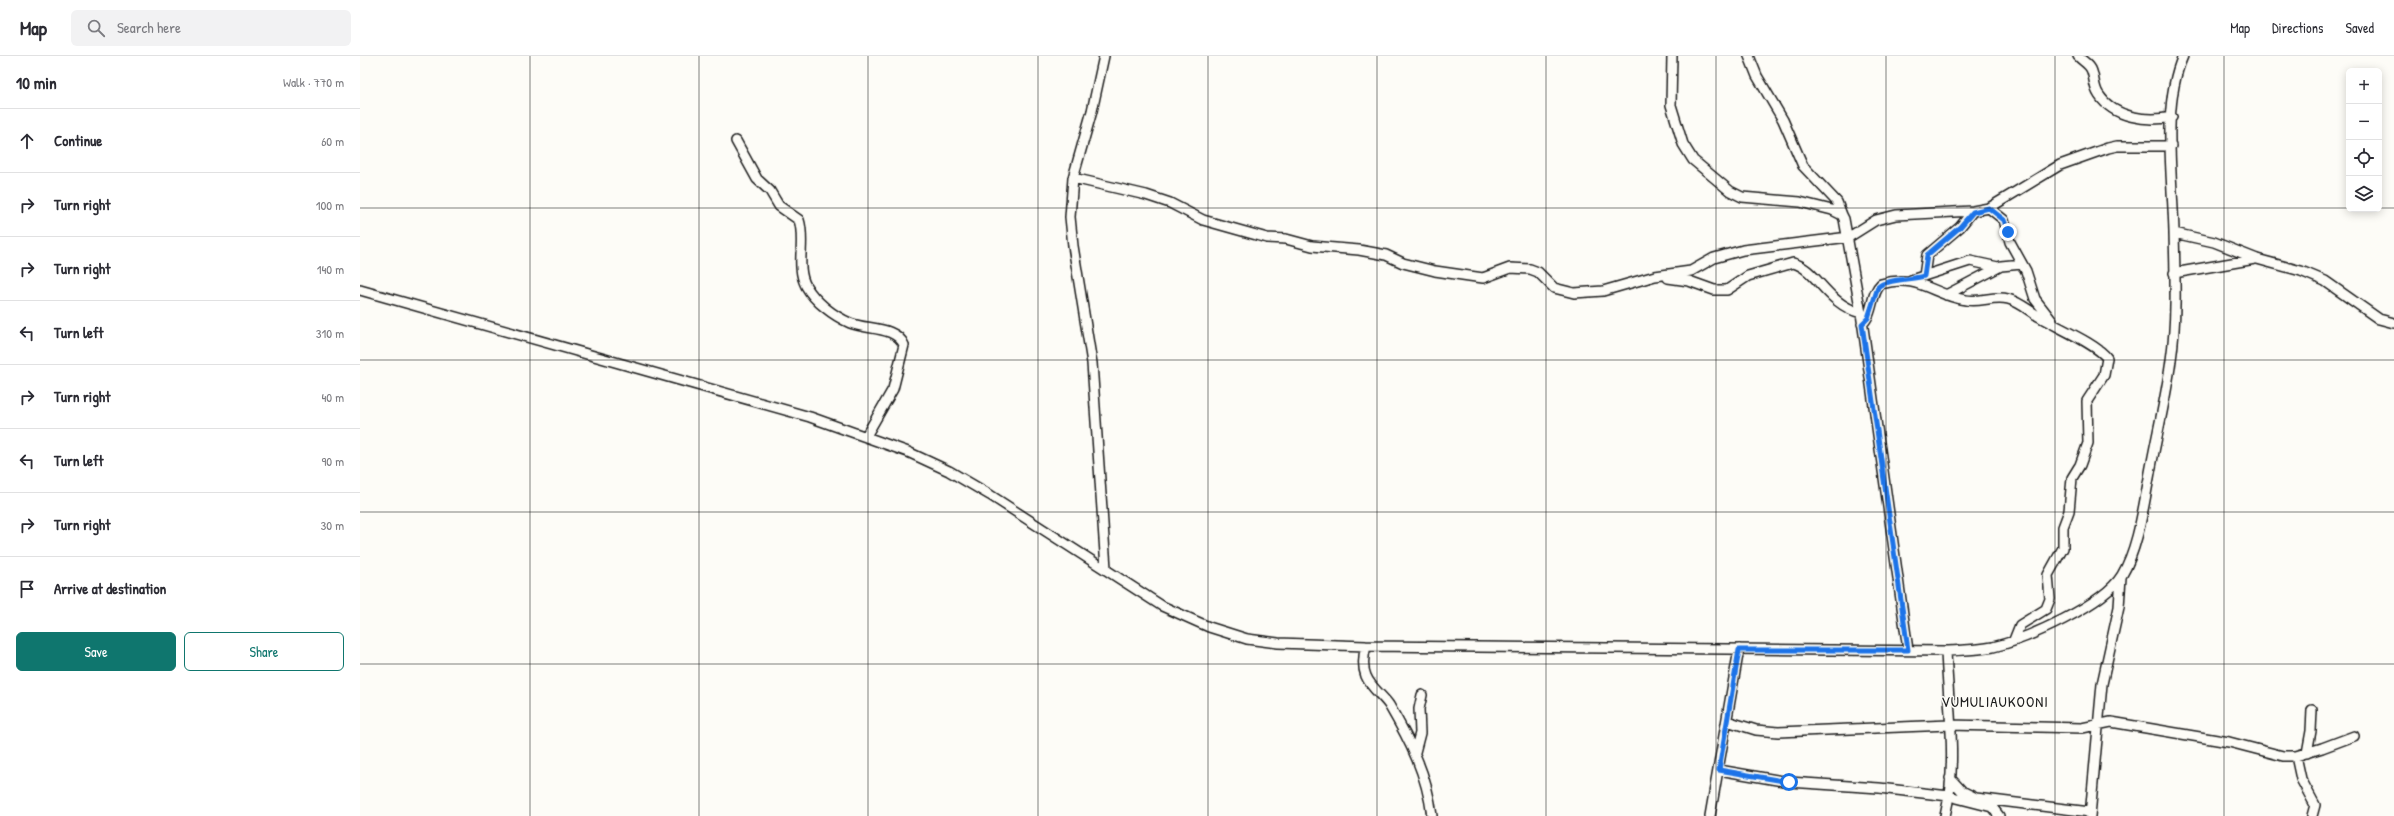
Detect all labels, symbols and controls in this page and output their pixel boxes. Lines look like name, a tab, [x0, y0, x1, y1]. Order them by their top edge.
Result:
search box	[71, 10, 351, 46]
text: Map	[20, 15, 47, 41]
icon: search	[85, 17, 107, 39]
text: Search here	[117, 17, 181, 38]
text: Map	[2230, 18, 2250, 37]
text: Directions	[2272, 18, 2323, 37]
text: Saved	[2345, 18, 2374, 37]
map controls	[2346, 68, 2382, 212]
button: +	[2346, 68, 2382, 104]
text: 10 min	[16, 71, 57, 94]
text: Walk · 770 m	[283, 73, 344, 91]
button: −	[2346, 104, 2382, 140]
icon: ahead	[16, 130, 38, 152]
text: Continue	[54, 130, 102, 151]
text: 60 m	[321, 132, 344, 150]
button: locate	[2346, 140, 2382, 176]
button: layers	[2346, 176, 2382, 212]
icon: right	[16, 194, 38, 216]
text: Turn right	[54, 194, 110, 215]
text: 100 m	[316, 196, 344, 214]
route end	[1999, 223, 2017, 241]
icon: right	[16, 258, 38, 280]
text: Turn right	[54, 258, 110, 279]
text: 140 m	[317, 260, 344, 278]
icon: left	[16, 322, 38, 344]
text: Turn left	[54, 322, 104, 343]
text: 310 m	[316, 324, 344, 342]
icon: right	[16, 386, 38, 408]
text: Turn right	[54, 386, 110, 407]
text: 40 m	[321, 388, 344, 406]
icon: left	[16, 450, 38, 472]
text: Turn left	[54, 450, 104, 471]
text: 90 m	[322, 452, 344, 470]
icon: right	[16, 514, 38, 536]
text: Turn right	[54, 514, 110, 535]
text: 30 m	[321, 516, 344, 534]
icon: arrive	[16, 578, 38, 600]
text: Arrive at destination	[54, 578, 166, 599]
button: Save	[16, 632, 176, 671]
button: Share	[184, 632, 344, 671]
district label: VUMULIAUKOONI	[1941, 691, 2049, 712]
route start	[1780, 773, 1798, 791]

